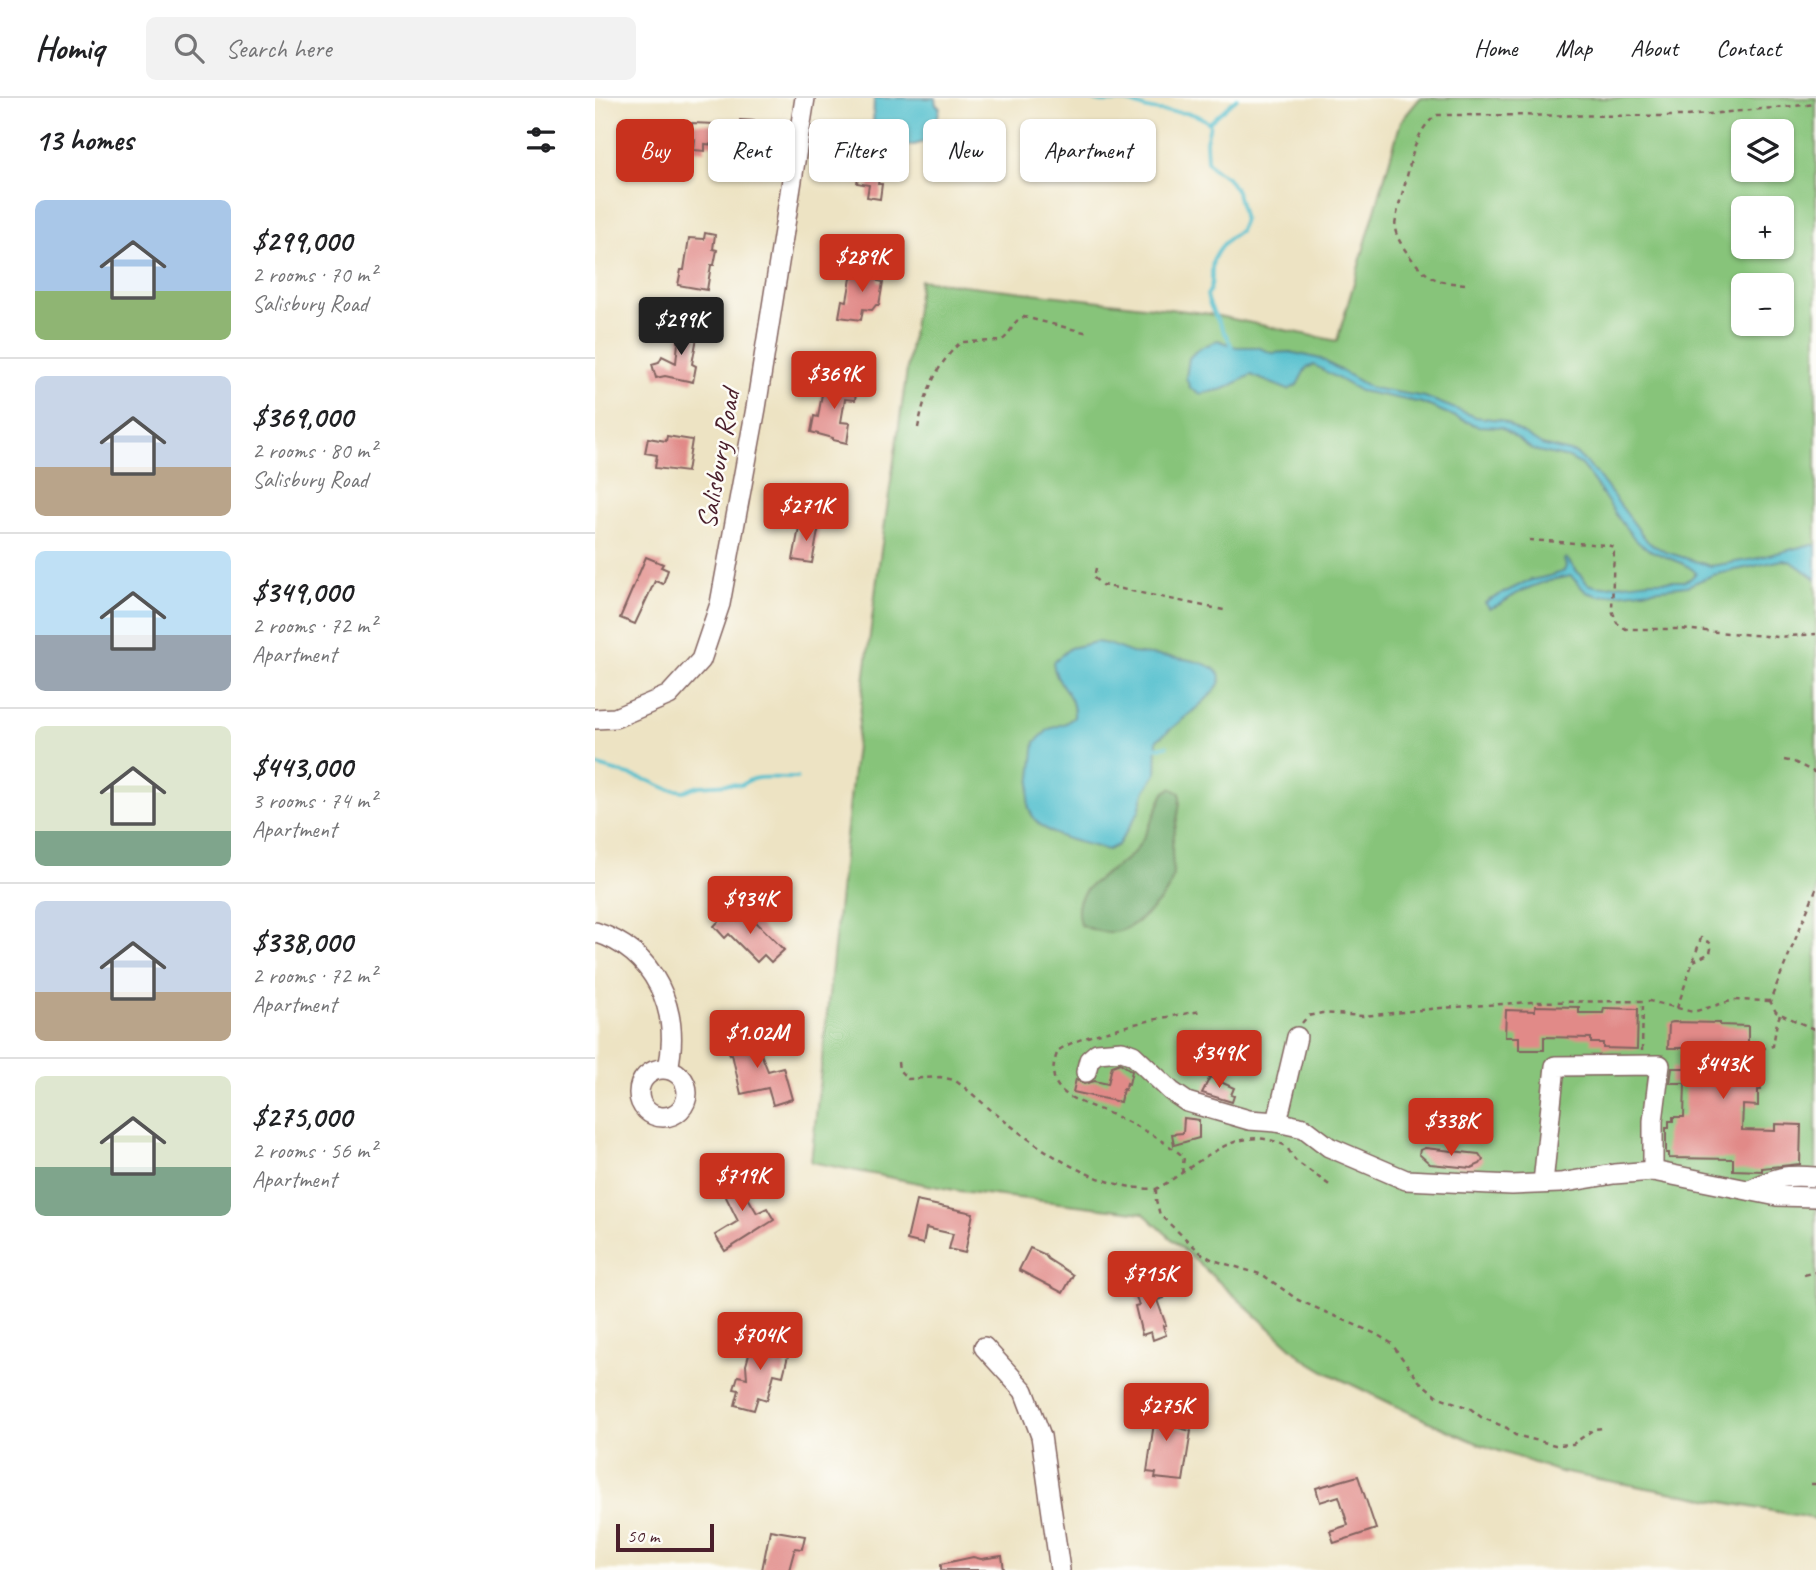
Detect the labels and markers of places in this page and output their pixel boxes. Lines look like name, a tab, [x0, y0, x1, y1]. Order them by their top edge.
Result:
pin: $289K	[813, 234, 911, 294]
pin: $299K	[632, 298, 730, 357]
pin: $369K	[785, 352, 883, 411]
pin: $271K	[757, 484, 855, 543]
pin: $934K	[701, 876, 799, 936]
pin: $1.02M	[700, 1010, 814, 1070]
pin: $349K	[1170, 1030, 1268, 1090]
pin: $443K	[1674, 1042, 1772, 1101]
pin: $338K	[1402, 1098, 1500, 1158]
pin: $719K	[693, 1154, 791, 1213]
pin: $715K	[1101, 1252, 1199, 1311]
pin: $704K	[711, 1312, 809, 1372]
pin: $275K	[1117, 1384, 1215, 1443]

